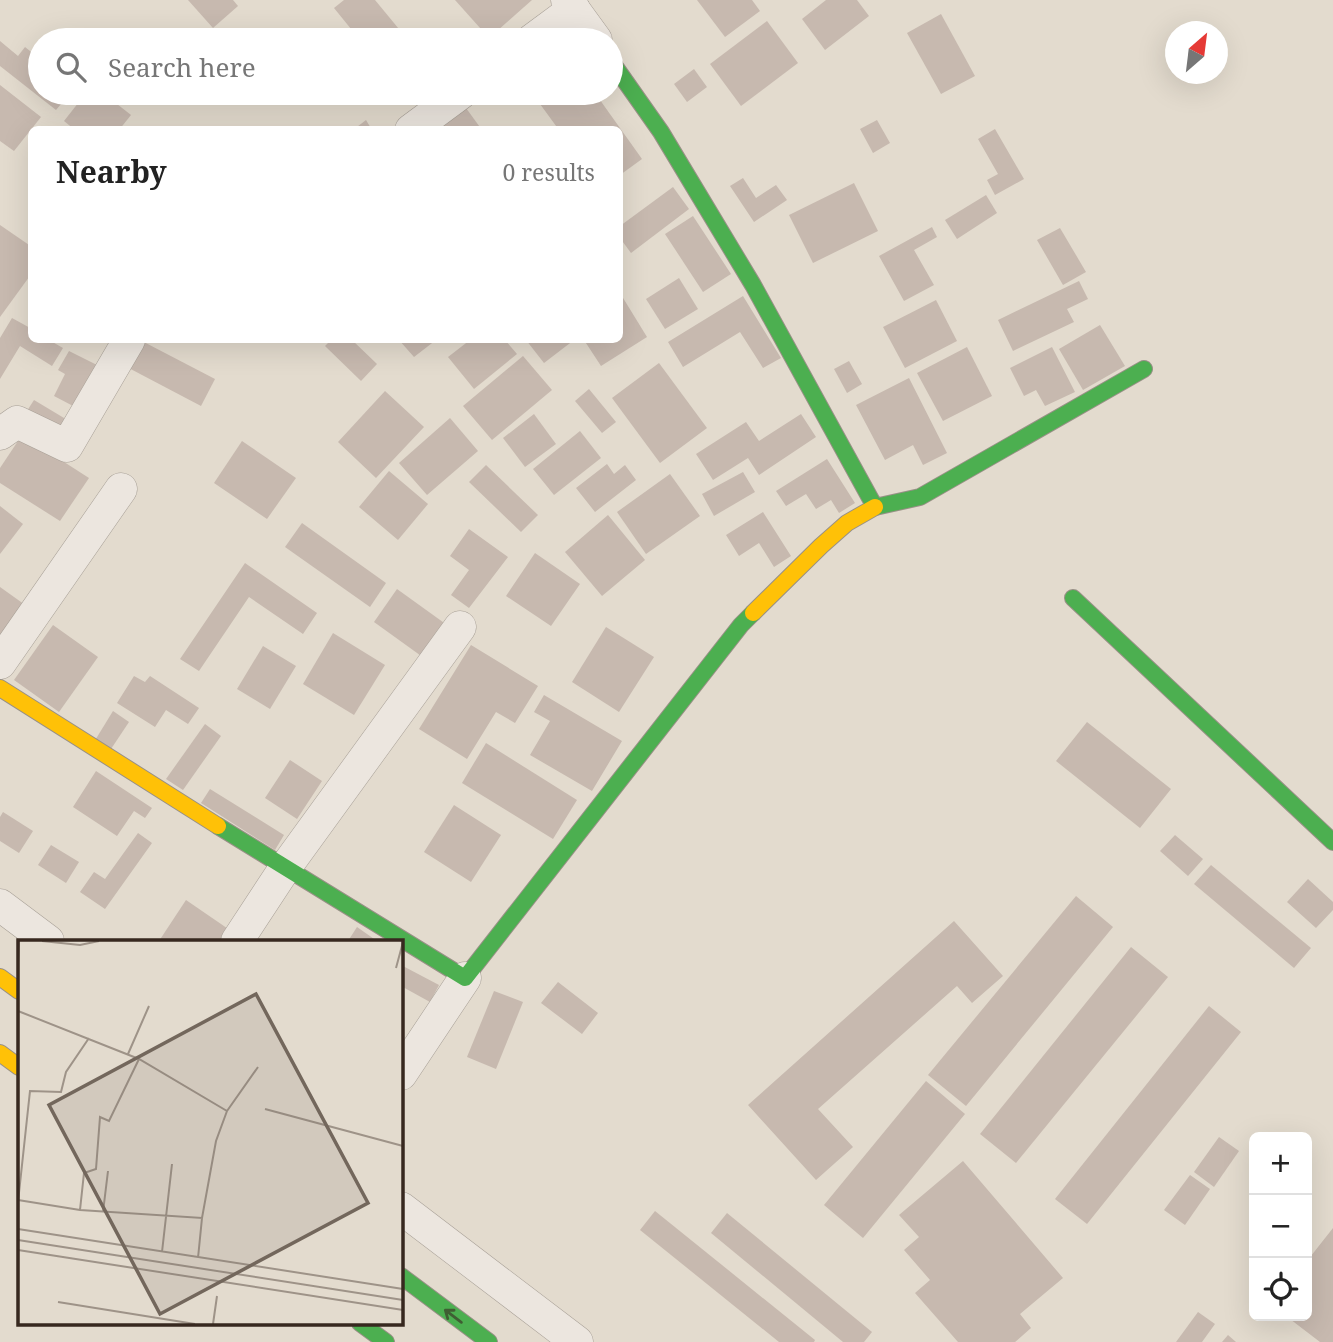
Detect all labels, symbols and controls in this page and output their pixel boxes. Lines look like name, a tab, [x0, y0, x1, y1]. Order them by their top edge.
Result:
north arrow	[1165, 21, 1228, 84]
search box	[28, 28, 623, 105]
icon: search	[52, 48, 90, 86]
text: Search here	[108, 49, 256, 85]
text: Nearby	[56, 151, 167, 192]
text: 0 results	[502, 156, 595, 188]
inset map	[18, 940, 402, 1324]
map controls	[1249, 1132, 1312, 1321]
button: +	[1249, 1132, 1312, 1195]
button: −	[1249, 1195, 1312, 1258]
button: locate	[1249, 1258, 1312, 1321]
one-way arrow	[445, 1308, 463, 1323]

